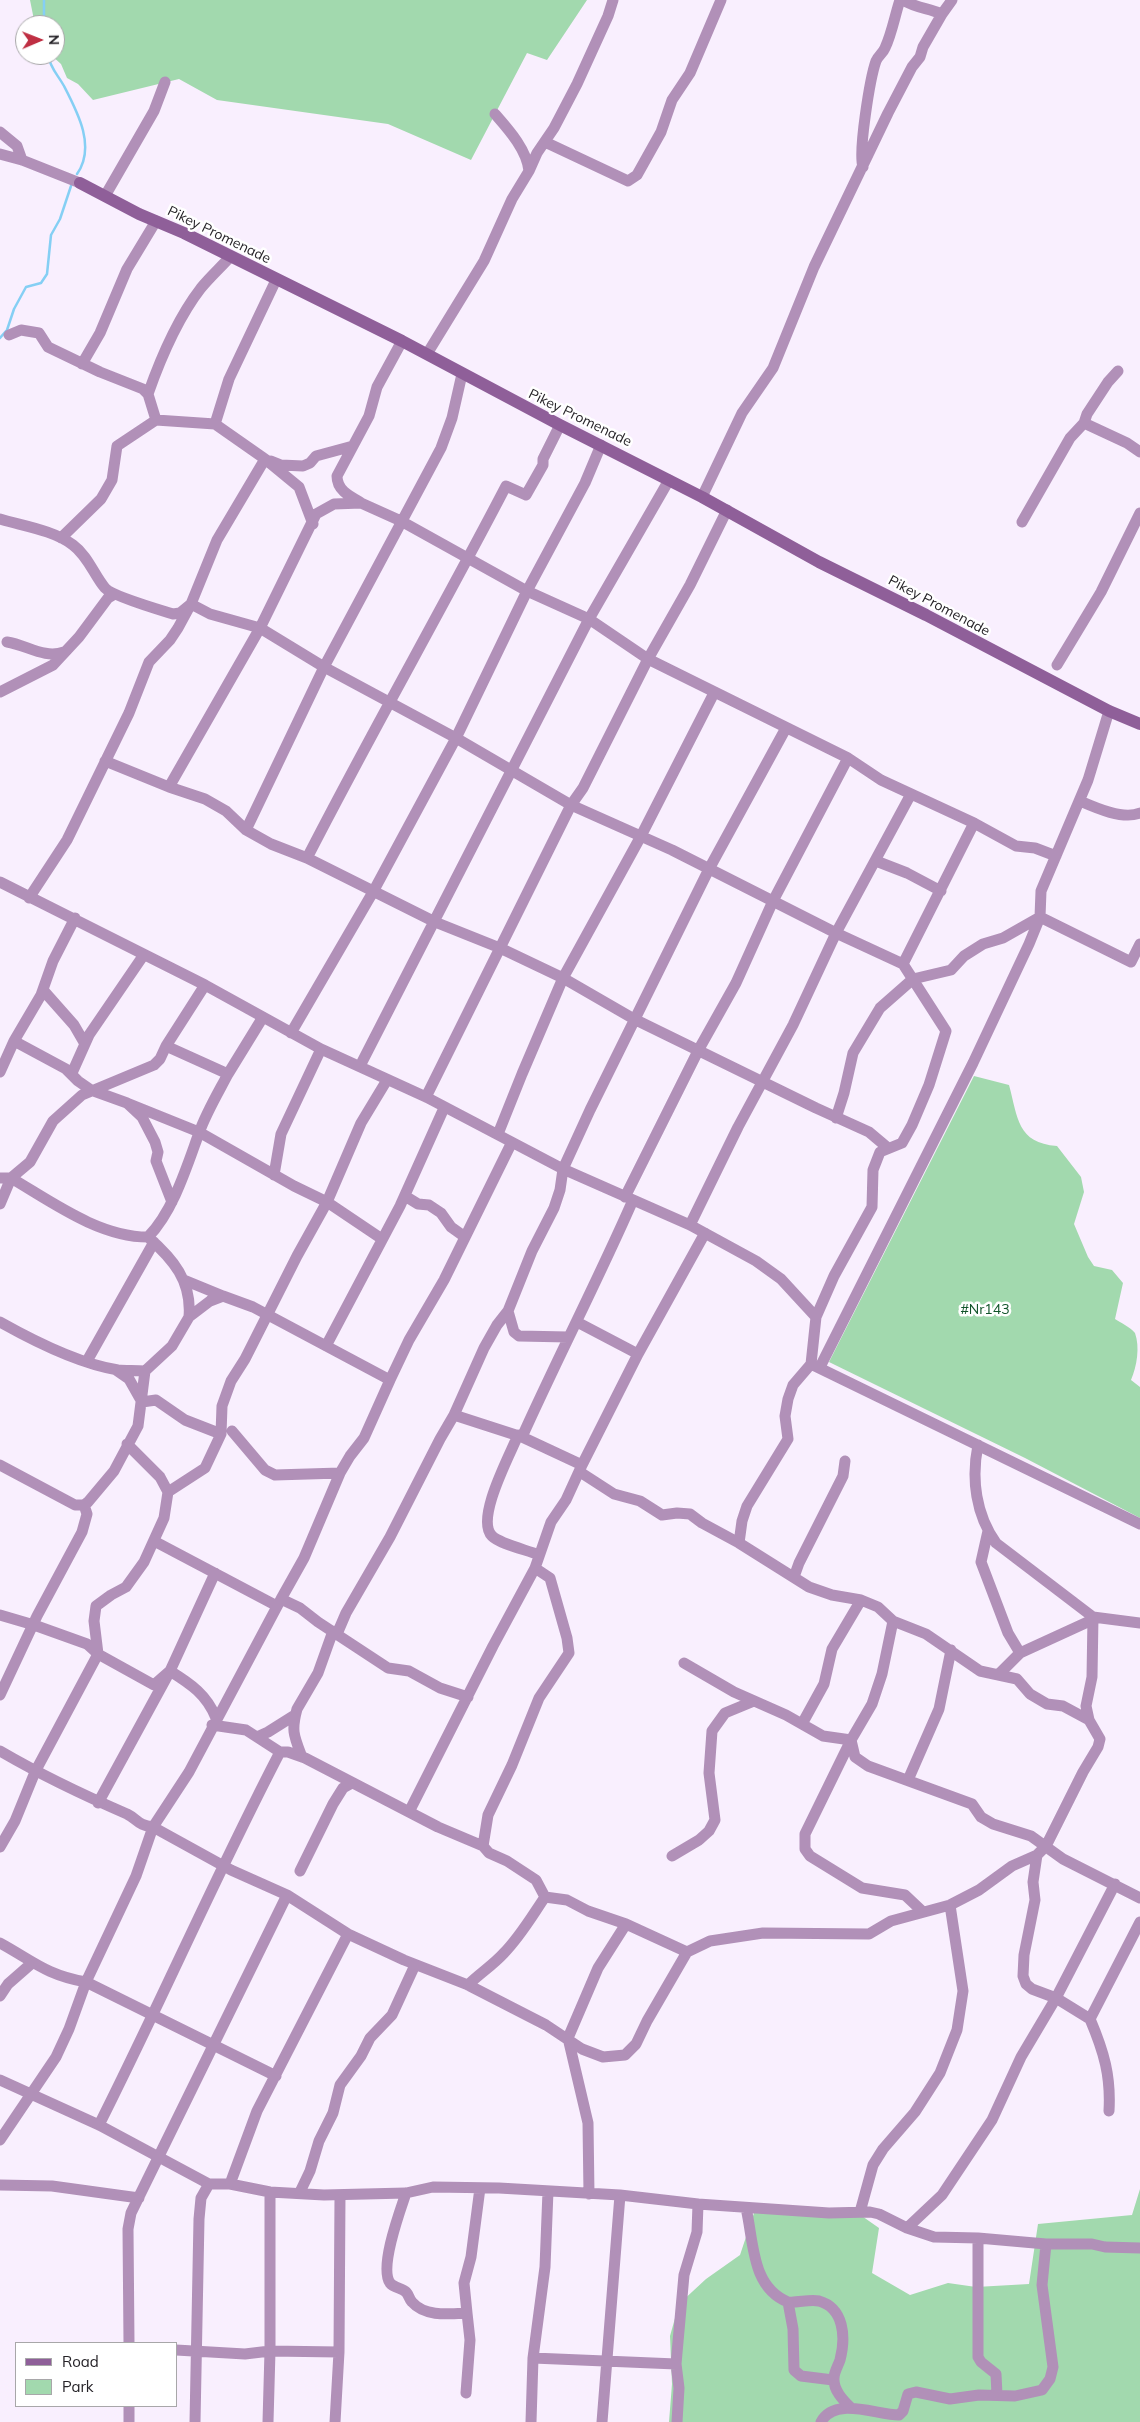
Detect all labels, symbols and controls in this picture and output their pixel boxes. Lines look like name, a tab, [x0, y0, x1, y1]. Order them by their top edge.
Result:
north arrow	[15, 15, 65, 65]
text: N	[45, 34, 63, 45]
street label: Pikey Promenade	[165, 203, 273, 267]
street label: Pikey Promenade	[526, 386, 634, 450]
street label: Pikey Promenade	[885, 572, 993, 640]
park label: #Nr143	[960, 1302, 1010, 1318]
legend	[15, 2342, 178, 2407]
text: Road	[62, 2352, 99, 2371]
text: Park	[62, 2377, 94, 2396]

